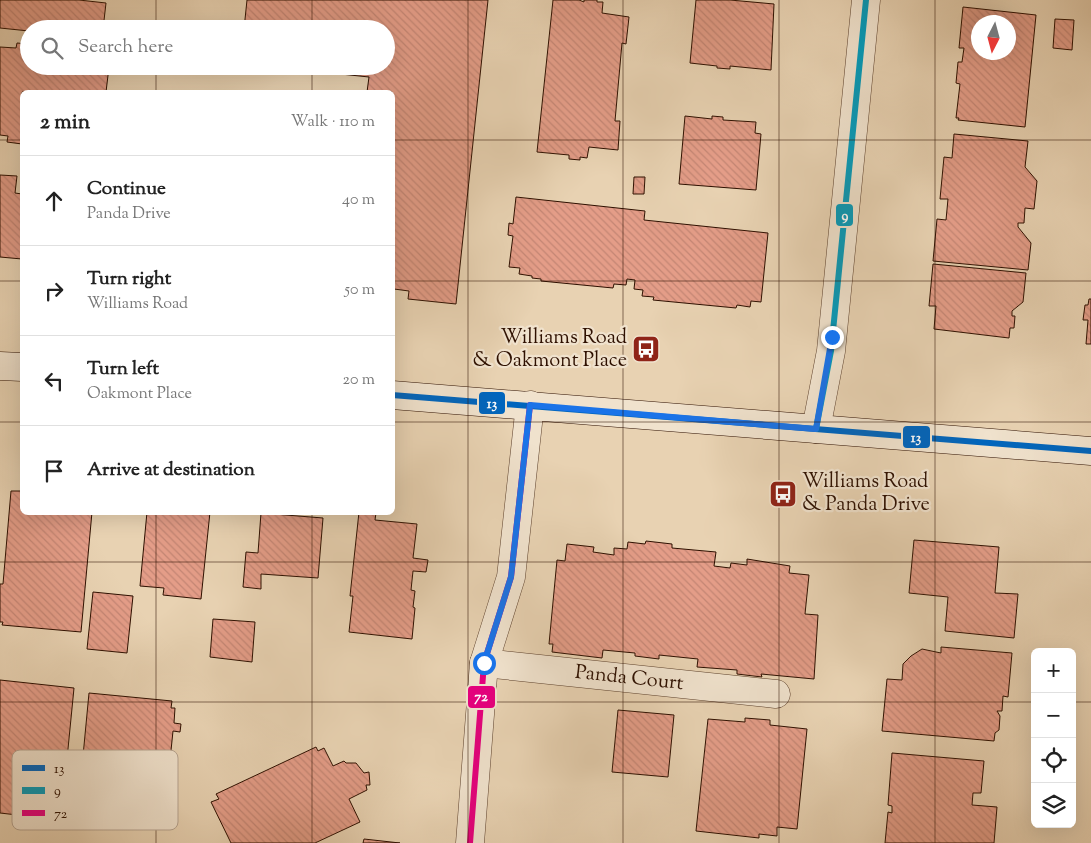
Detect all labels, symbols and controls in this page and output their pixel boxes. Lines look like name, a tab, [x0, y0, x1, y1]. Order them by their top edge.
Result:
north arrow	[971, 15, 1016, 60]
search box	[20, 20, 395, 75]
icon: search	[38, 34, 66, 62]
text: Search here	[78, 34, 173, 61]
text: 2 min	[40, 108, 90, 138]
text: Walk · 110 m	[291, 111, 375, 134]
text: Continue	[87, 176, 166, 203]
icon: ahead	[40, 187, 68, 215]
text: 40 m	[342, 189, 375, 212]
text: Panda Drive	[87, 203, 171, 226]
line badge: 9	[835, 203, 854, 227]
text: 9	[842, 207, 849, 227]
text: Turn right	[87, 266, 171, 293]
icon: right	[40, 277, 68, 305]
text: 50 m	[344, 279, 375, 302]
text: Williams Road	[87, 293, 188, 316]
place label: Williams Road & Oakmont Place	[472, 324, 627, 376]
route end	[821, 326, 844, 349]
bus stop icon: Williams Road & Oakmont Place	[631, 334, 661, 364]
text: Turn left	[87, 356, 159, 383]
icon: left	[40, 367, 68, 395]
text: 20 m	[342, 369, 375, 392]
text: Oakmont Place	[87, 383, 192, 406]
line badge: 13	[478, 391, 506, 415]
text: 13	[487, 395, 498, 415]
line badge: 13	[902, 425, 931, 449]
text: 13	[911, 429, 922, 449]
icon: arrive	[40, 457, 68, 485]
text: Arrive at destination	[87, 457, 255, 484]
place label: Williams Road & Panda Drive	[802, 468, 930, 520]
bus stop icon: Williams Road & Panda Drive	[768, 479, 798, 509]
map controls	[1031, 648, 1076, 828]
button: +	[1031, 648, 1076, 693]
route start	[473, 652, 496, 675]
street label: Panda Court	[573, 658, 685, 699]
line badge: 72	[467, 685, 496, 709]
text: 72	[474, 688, 488, 708]
button: −	[1031, 693, 1076, 738]
button: locate	[1031, 738, 1076, 783]
legend	[12, 750, 178, 830]
text: 13	[54, 760, 65, 780]
text: 9	[54, 782, 61, 802]
button: layers	[1031, 783, 1076, 828]
text: 72	[54, 805, 68, 825]

